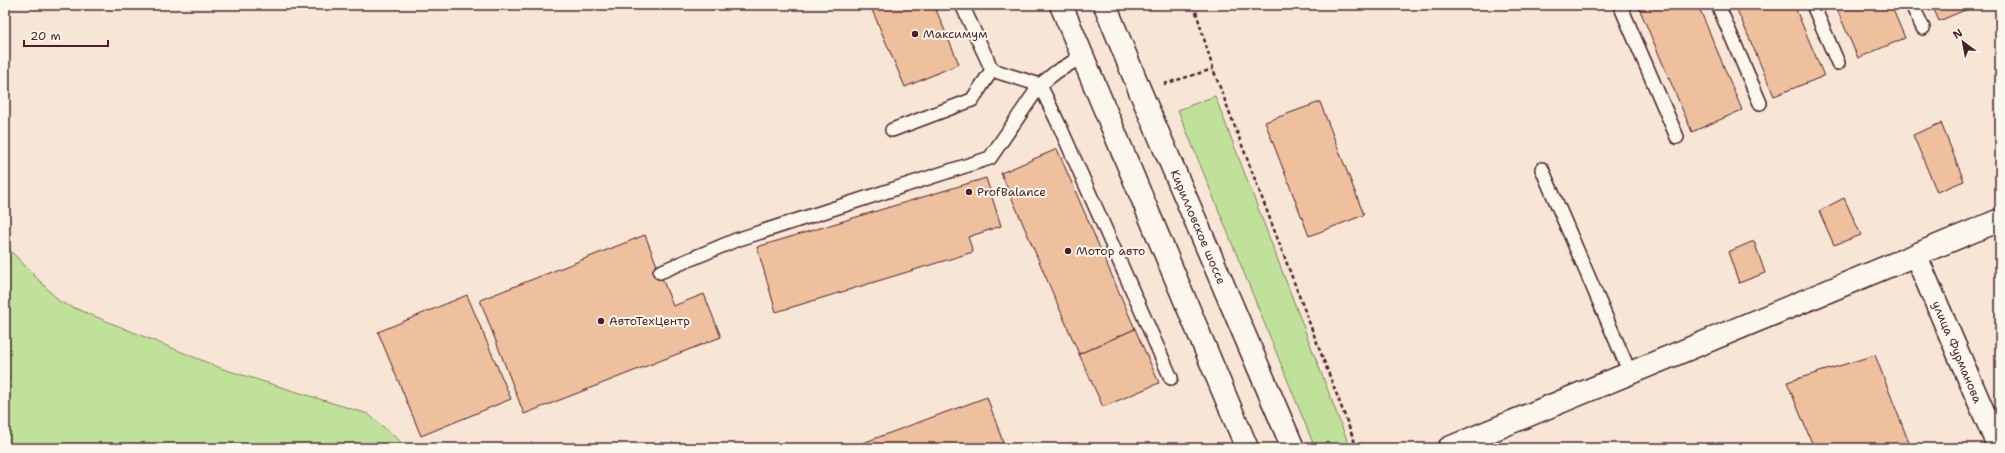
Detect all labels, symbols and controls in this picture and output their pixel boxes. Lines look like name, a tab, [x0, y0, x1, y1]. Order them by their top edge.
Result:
scale bar	[24, 22, 108, 48]
north arrow	[1943, 22, 1983, 62]
text: N	[1950, 25, 1966, 43]
place label: Максимум	[923, 26, 988, 42]
text: 20 m	[30, 28, 61, 44]
marker: Максимум	[910, 29, 920, 39]
street label: Кирилловское шоссе	[1167, 167, 1229, 287]
place label: ProfBalance	[977, 184, 1046, 200]
marker: ProfBalance	[964, 187, 974, 197]
place label: Мотор авто	[1076, 243, 1145, 259]
marker: Мотор авто	[1063, 246, 1073, 256]
street label: улица Фурманова	[1928, 298, 1986, 406]
place label: АвтоТехЦентр	[609, 313, 690, 329]
marker: АвтоТехЦентр	[596, 316, 606, 326]

